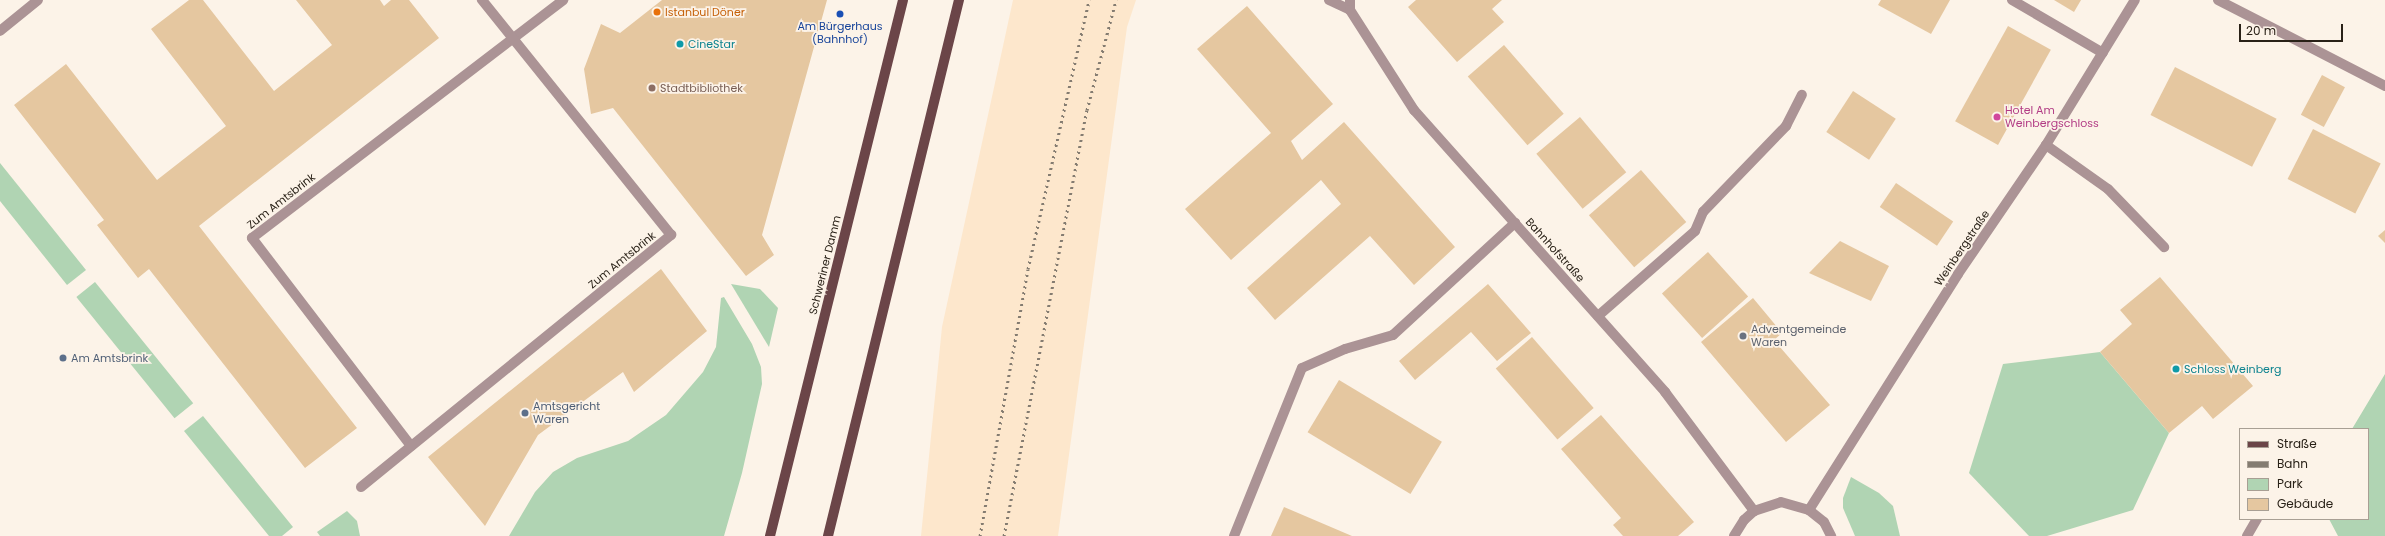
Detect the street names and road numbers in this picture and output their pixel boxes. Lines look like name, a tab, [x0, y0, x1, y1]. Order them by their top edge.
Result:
street label: Zum Amtsbrink	[244, 170, 318, 232]
street label: Weinbergstraße	[1932, 208, 1992, 288]
street label: Schweriner Damm	[806, 214, 844, 316]
street label: Bahnhofstraße	[1523, 215, 1587, 285]
street label: Zum Amtsbrink	[586, 229, 658, 291]

